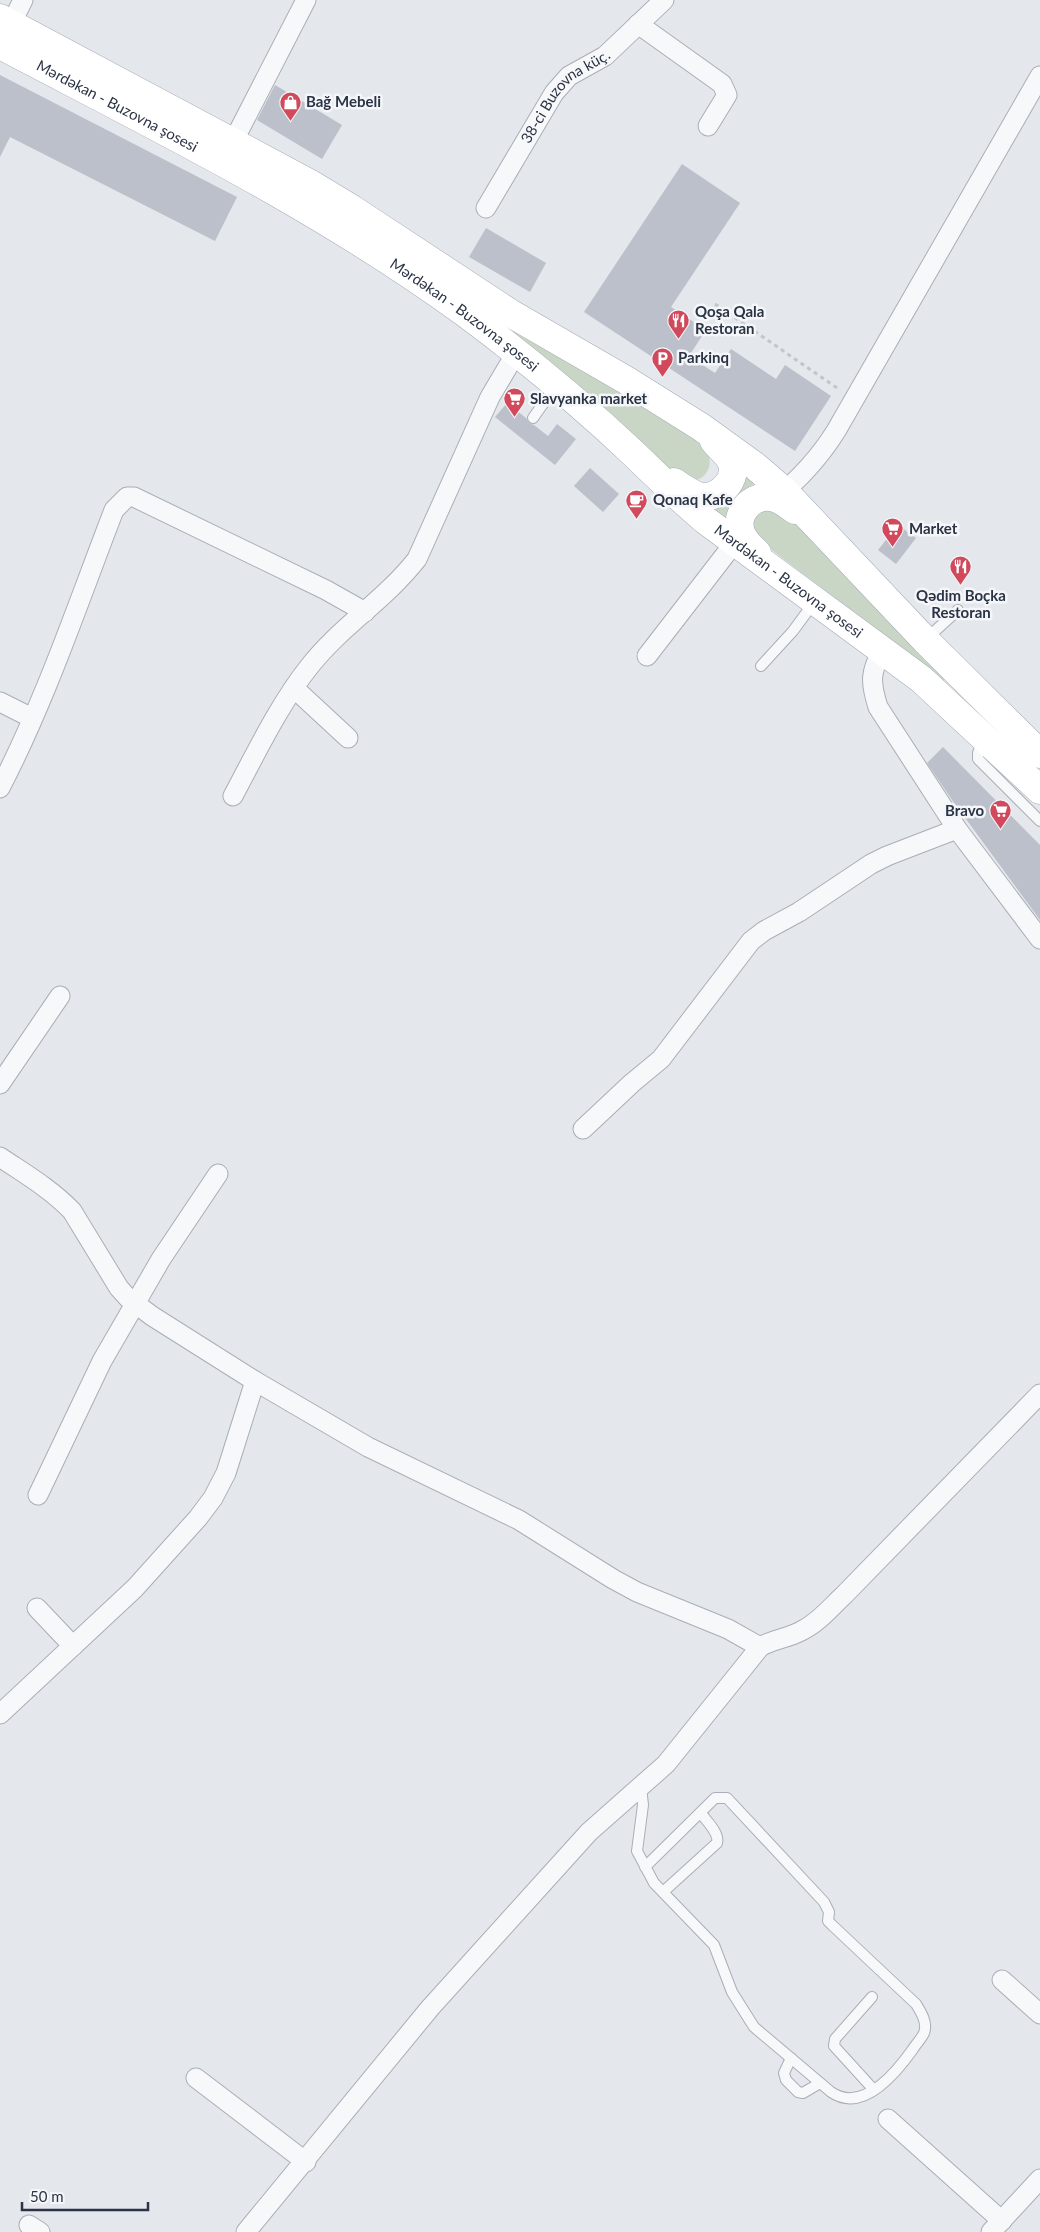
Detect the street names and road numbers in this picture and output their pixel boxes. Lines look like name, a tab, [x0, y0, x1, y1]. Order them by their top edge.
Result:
street label: 38-ci Buzovna küç.	[516, 46, 613, 146]
street label: Mərdəkan - Buzovna şosesi	[34, 56, 201, 155]
street label: Mərdəkan - Buzovna şosesi	[387, 254, 543, 375]
street label: Mərdəkan - Buzovna şosesi	[711, 520, 867, 641]

